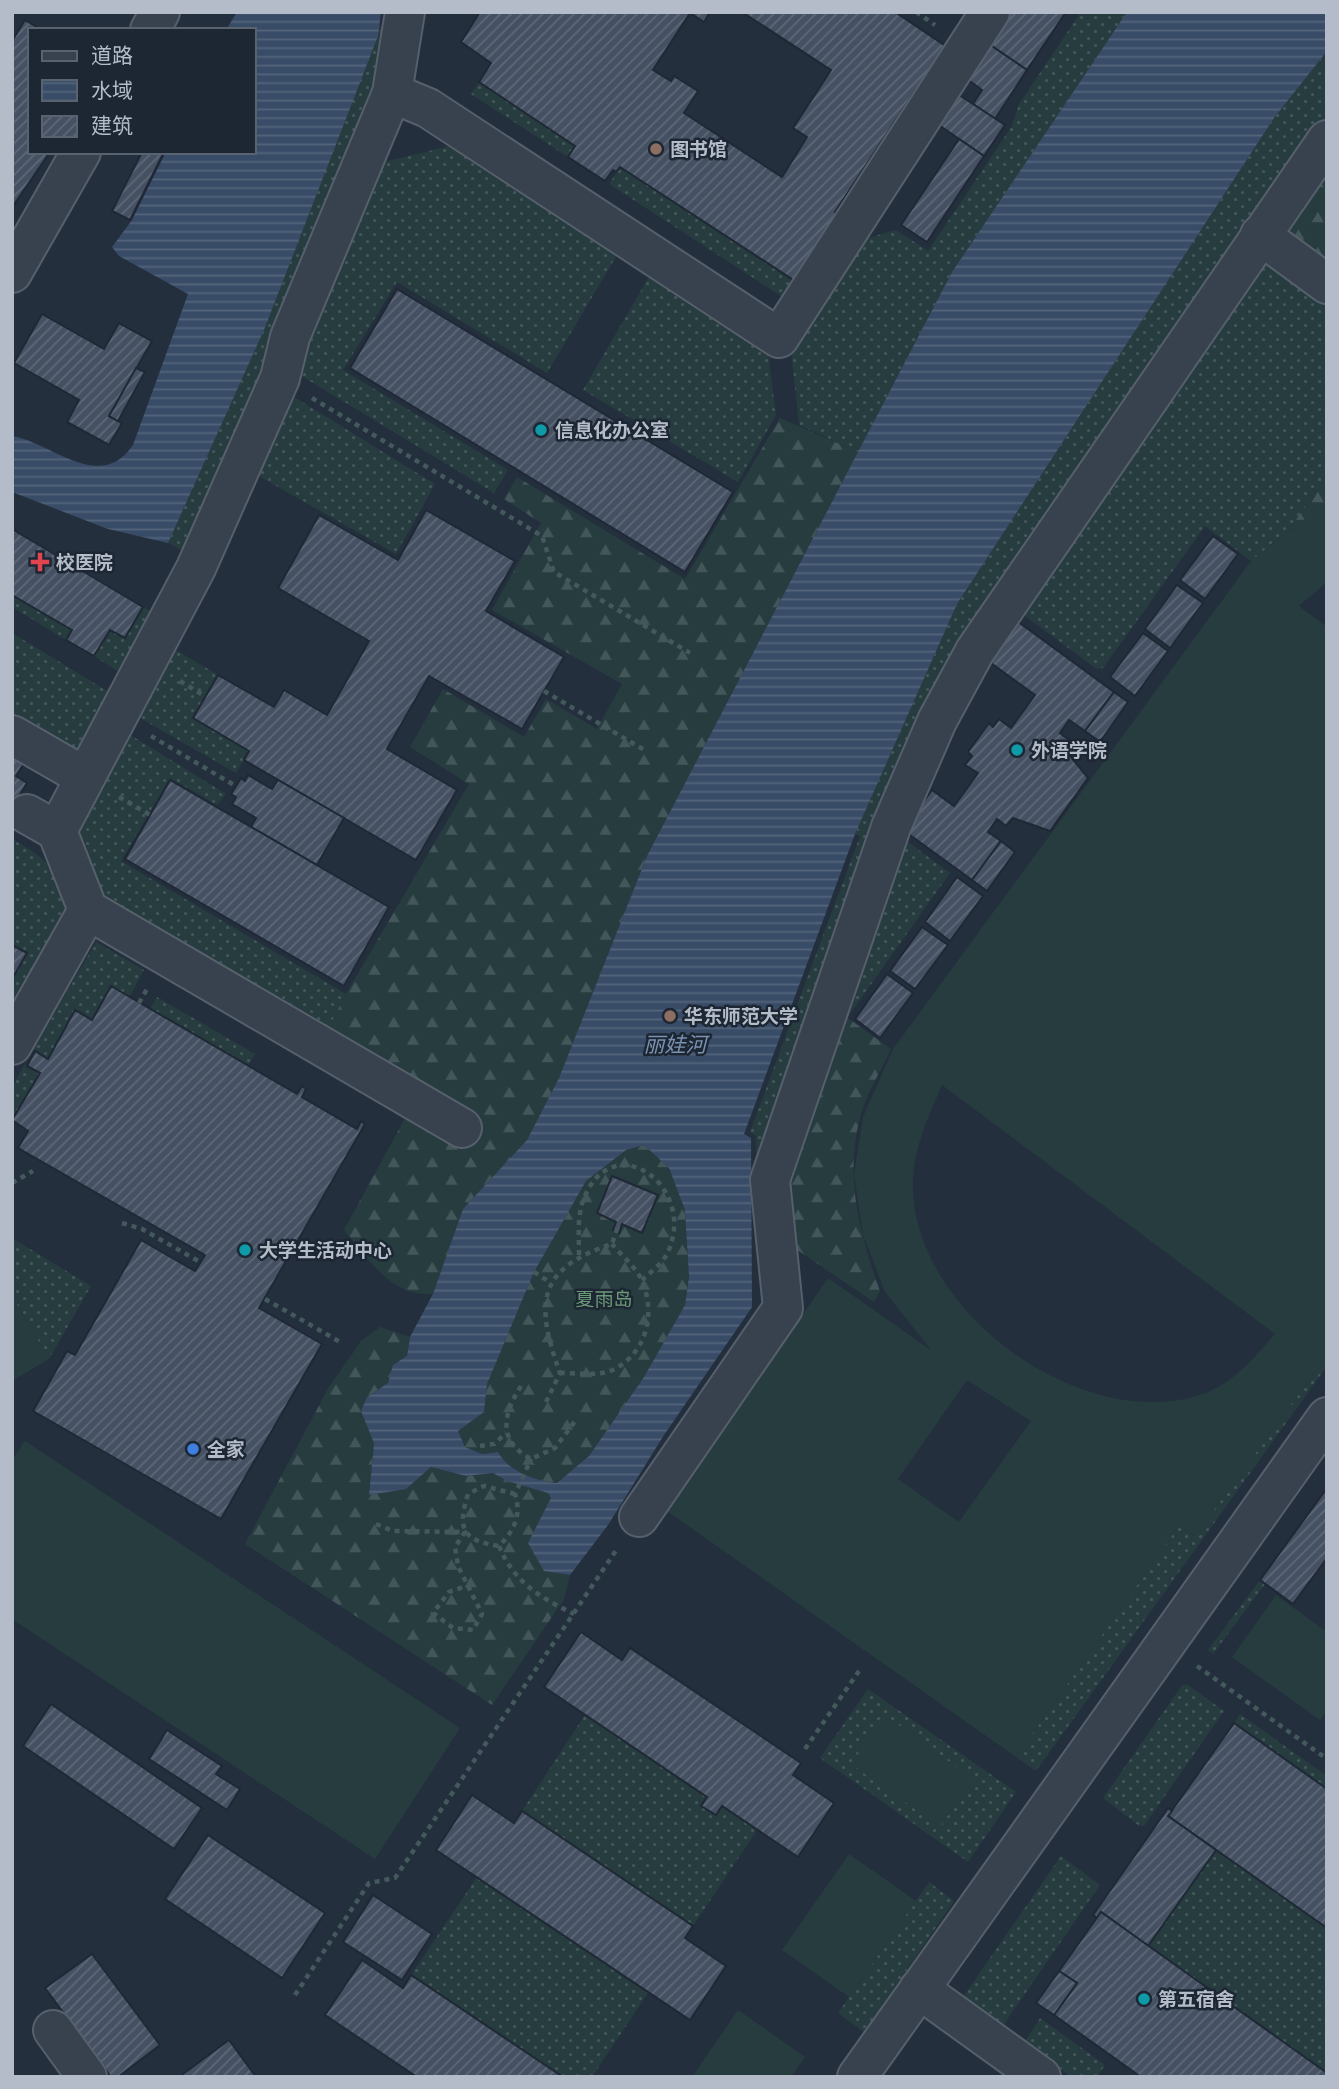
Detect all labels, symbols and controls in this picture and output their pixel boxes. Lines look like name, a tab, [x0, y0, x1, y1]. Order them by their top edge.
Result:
legend	[28, 28, 256, 154]
text: 道路	[91, 42, 133, 69]
text: 水域	[91, 77, 133, 104]
text: 建筑	[91, 112, 133, 139]
place label: 图书馆	[670, 137, 727, 161]
marker: 图书馆	[648, 141, 664, 157]
place label: 信息化办公室	[555, 418, 669, 442]
marker: 信息化办公室	[533, 422, 549, 438]
place label: 校医院	[56, 550, 113, 574]
marker: 校医院	[30, 552, 50, 572]
place label: 外语学院	[1031, 738, 1107, 762]
marker: 外语学院	[1009, 742, 1025, 758]
place label: 华东师范大学	[684, 1004, 798, 1028]
marker: 华东师范大学	[662, 1008, 678, 1024]
water label: 丽娃河	[644, 1031, 710, 1058]
place label: 大学生活动中心	[259, 1238, 392, 1262]
marker: 大学生活动中心	[237, 1242, 253, 1258]
park label: 夏雨岛	[575, 1287, 633, 1311]
place label: 全家	[207, 1437, 245, 1461]
marker: 全家	[185, 1441, 201, 1457]
place label: 第五宿舍	[1158, 1987, 1234, 2011]
marker: 第五宿舍	[1136, 1991, 1152, 2007]

